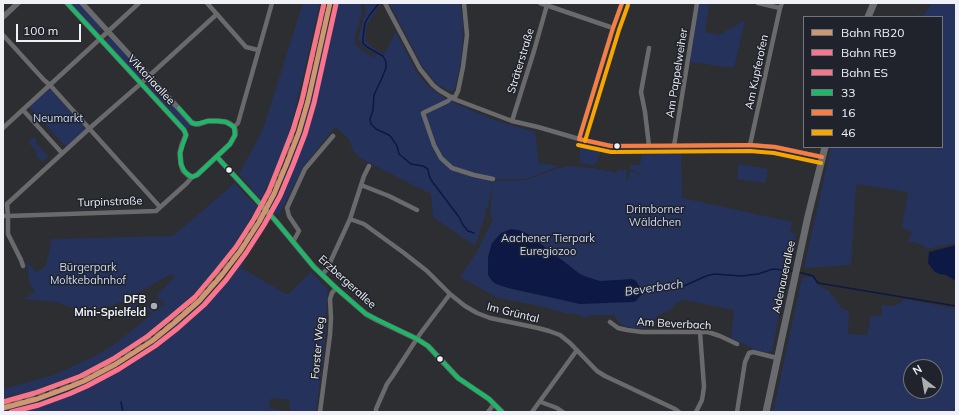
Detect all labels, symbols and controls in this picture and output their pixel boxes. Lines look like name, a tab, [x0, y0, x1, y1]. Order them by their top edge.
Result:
scale bar	[18, 16, 83, 42]
legend	[803, 16, 943, 148]
text: 100 m	[23, 23, 58, 38]
text: Bahn RB20	[841, 25, 904, 40]
street label: Sträterstraße	[505, 27, 537, 95]
street label: Am Pappelweiher	[663, 27, 691, 119]
street label: Am Kupferofen	[743, 33, 771, 111]
text: Bahn RE9	[841, 45, 896, 60]
street label: Viktoriaallee	[125, 52, 177, 108]
text: Bahn ES	[841, 65, 888, 80]
text: 33	[841, 85, 855, 100]
text: 16	[841, 105, 855, 120]
park label: Neumarkt	[33, 112, 83, 126]
text: 46	[841, 125, 855, 140]
unlabelled marker	[612, 141, 622, 151]
unlabelled marker	[224, 165, 234, 175]
street label: Turpinstraße	[77, 194, 143, 210]
park label: Drimborner Wäldchen	[626, 203, 684, 229]
park label: Aachener Tierpark Euregiozoo	[501, 232, 595, 258]
street label: Adenauerallee	[770, 240, 798, 314]
street label: Erzbergerallee	[315, 253, 379, 311]
park label: Bürgerpark Moltkebahnhof	[50, 261, 126, 287]
water label: Beverbach	[624, 277, 684, 299]
place label: DFB Mini-Spielfeld	[74, 293, 146, 319]
street label: Im Grüntal	[486, 300, 540, 326]
marker: DFB Mini-Spielfeld	[149, 301, 159, 311]
street label: Am Beverbach	[636, 315, 712, 333]
street label: Forster Weg	[309, 316, 327, 380]
unlabelled marker	[435, 354, 445, 364]
north arrow	[903, 359, 943, 399]
text: N	[910, 361, 925, 378]

